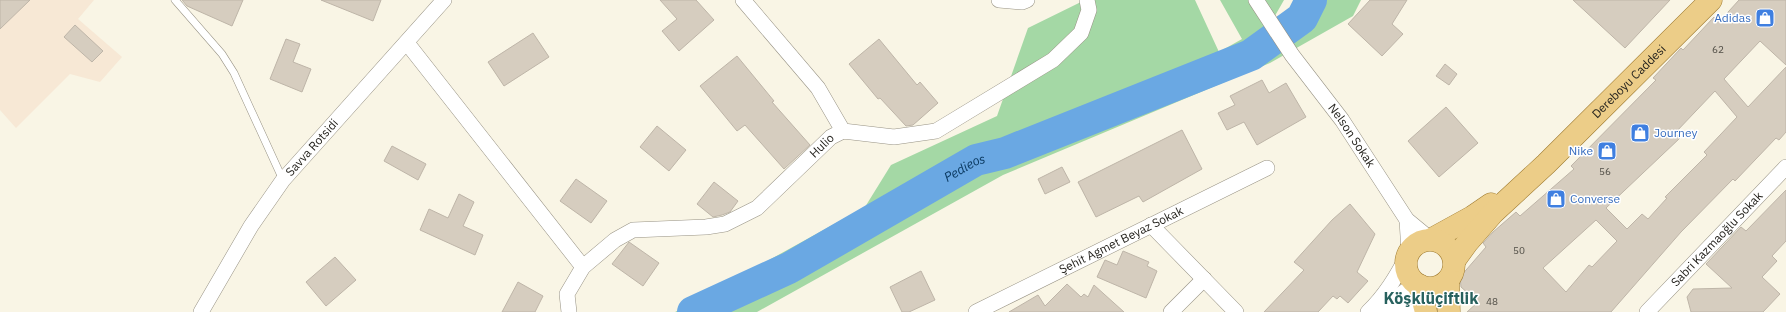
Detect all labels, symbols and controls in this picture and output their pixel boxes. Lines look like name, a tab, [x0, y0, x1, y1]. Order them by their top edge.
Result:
shop icon: Adidas	[1754, 7, 1776, 29]
place label: Adidas	[1714, 10, 1751, 25]
street label: Dereboyu Caddesi	[1588, 41, 1669, 121]
house number: 62	[1712, 43, 1724, 56]
street label: Nelson Sokak	[1325, 101, 1379, 170]
street label: Savva Rotsidi	[282, 116, 341, 179]
shop icon: Journey	[1629, 122, 1651, 144]
place label: Journey	[1654, 125, 1697, 140]
street label: Hulio	[806, 130, 837, 161]
shop icon: Nike	[1596, 140, 1618, 162]
place label: Nike	[1569, 143, 1593, 158]
water label: Pedieos	[941, 150, 987, 186]
house number: 56	[1599, 165, 1611, 178]
shop icon: Converse	[1545, 188, 1567, 210]
street label: Sabri Kazmaoğlu Sokak	[1668, 188, 1766, 289]
place label: Converse	[1570, 191, 1621, 206]
street label: Şehit Agmet Beyaz Sokak	[1056, 202, 1186, 277]
house number: 50	[1513, 244, 1525, 257]
district label: Köşklüçiftlik	[1384, 288, 1479, 308]
house number: 48	[1486, 295, 1498, 308]

